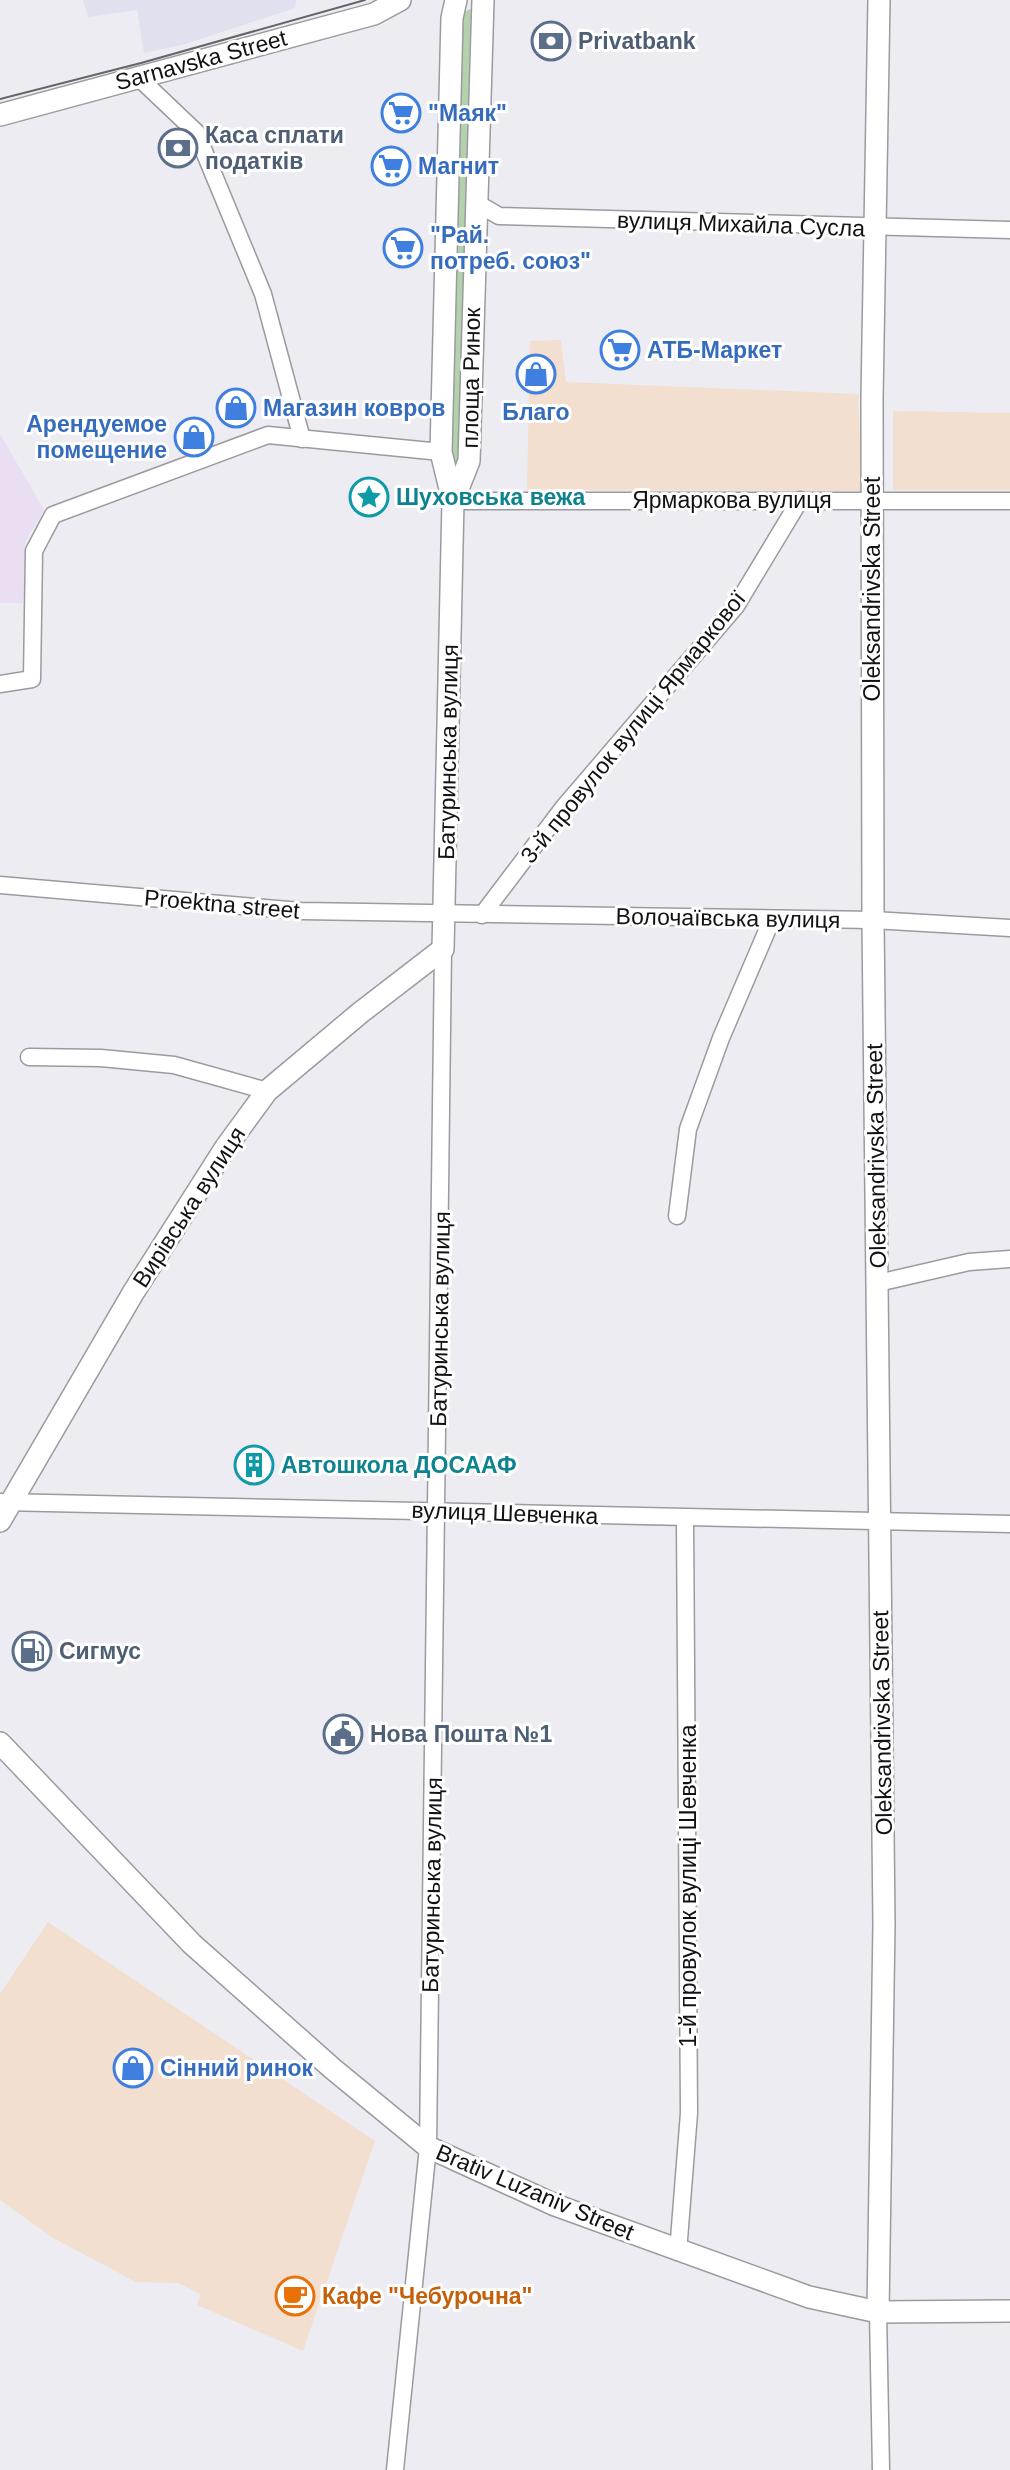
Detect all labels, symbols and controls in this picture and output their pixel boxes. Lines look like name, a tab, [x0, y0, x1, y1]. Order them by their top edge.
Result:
bank icon: Privatbank	[530, 20, 572, 62]
street label: Sarnavska Street	[112, 24, 290, 95]
place label: Privatbank	[578, 28, 696, 54]
supermarket icon: "Маяк"	[380, 92, 422, 134]
place label: "Маяк"	[428, 100, 507, 126]
place label: Каса сплати податків	[205, 122, 344, 174]
bank icon: Каса сплати податків	[157, 127, 199, 169]
supermarket icon: Магнит	[370, 145, 412, 187]
place label: Магнит	[418, 153, 499, 179]
street label: вулиця Михайла Сусла	[617, 207, 866, 241]
place label: "Рай. потреб. союз"	[430, 222, 591, 274]
supermarket icon: "Рай. потреб. союз"	[382, 227, 424, 269]
street label: площа Ринок	[457, 306, 485, 449]
supermarket icon: АТБ-Маркет	[599, 329, 641, 371]
place label: АТБ-Маркет	[647, 337, 782, 363]
shop icon: Благо	[515, 353, 557, 395]
shop icon: Магазин ковров	[215, 387, 257, 429]
place label: Магазин ковров	[263, 395, 445, 421]
place label: Благо	[502, 399, 570, 425]
place label: Арендуемое помещение	[26, 411, 167, 463]
shop icon: Арендуемое помещение	[173, 416, 215, 458]
place icon: Шуховська вежа	[348, 476, 390, 518]
street label: Oleksandrivska Street	[859, 476, 885, 701]
place label: Шуховська вежа	[396, 484, 586, 510]
street label: Ярмаркова вулиця	[632, 487, 832, 513]
street label: 3-й провулок вулиці Ярмаркової	[515, 585, 751, 868]
street label: Батуринська вулиця	[433, 644, 463, 860]
street label: Proektna street	[143, 884, 301, 924]
street label: Волочаївська вулиця	[616, 903, 840, 933]
street label: Oleksandrivska Street	[861, 1043, 891, 1269]
street label: Вирівська вулиця	[127, 1122, 251, 1292]
street label: Батуринська вулиця	[425, 1211, 455, 1427]
building icon: Автошкола ДОСААФ	[233, 1444, 275, 1486]
place label: Автошкола ДОСААФ	[281, 1452, 517, 1478]
street label: вулиця Шевченка	[411, 1497, 599, 1529]
street label: Oleksandrivska Street	[867, 1610, 897, 1836]
fuel station icon: Сигмус	[11, 1630, 53, 1672]
place label: Сигмус	[59, 1638, 141, 1664]
public building icon: Нова Пошта №1	[322, 1713, 364, 1755]
place label: Нова Пошта №1	[370, 1721, 553, 1747]
street label: 1-й провулок вулиці Шевченка	[675, 1724, 701, 2047]
street label: Батуринська вулиця	[417, 1777, 447, 1993]
shop icon: Сінний ринок	[112, 2047, 154, 2089]
place label: Сінний ринок	[160, 2055, 314, 2081]
street label: Brativ Luzaniv Street	[432, 2139, 638, 2246]
cafe icon: Кафе "Чебурочна"	[274, 2275, 316, 2317]
place label: Кафе "Чебурочна"	[322, 2283, 533, 2309]

